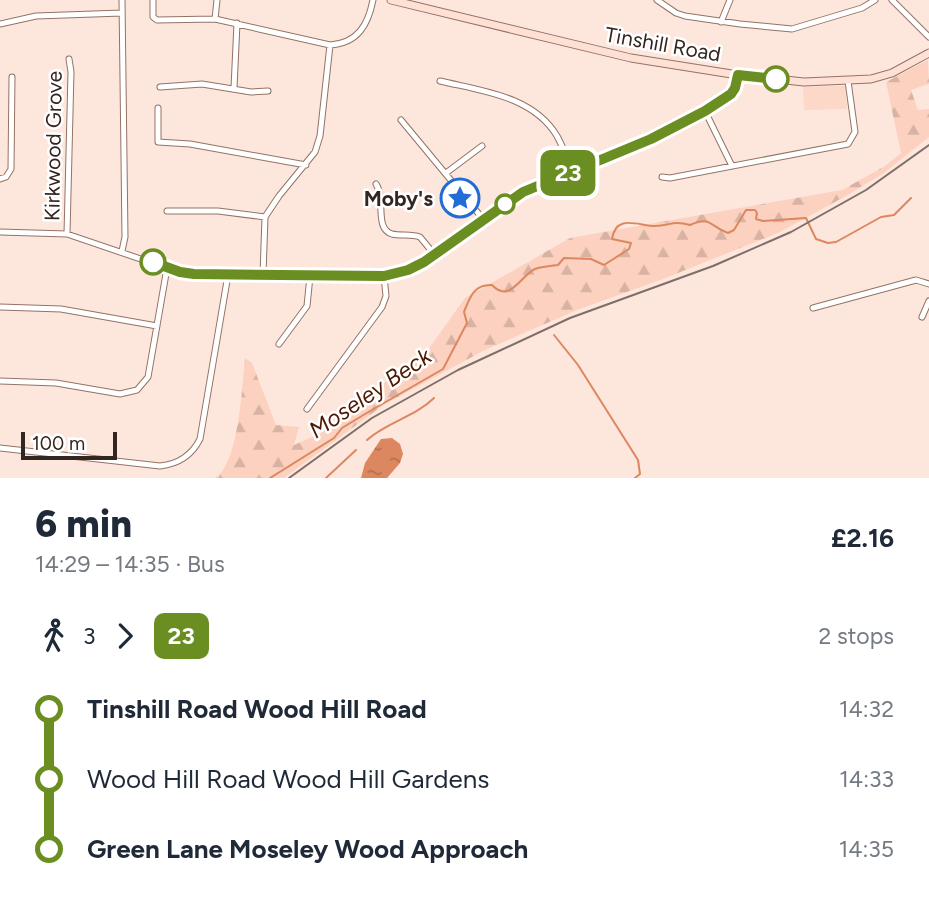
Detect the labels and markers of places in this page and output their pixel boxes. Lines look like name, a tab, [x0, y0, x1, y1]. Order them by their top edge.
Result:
unlabelled marker	[763, 66, 789, 92]
place icon: Moby's	[439, 177, 481, 219]
place label: Moby's	[364, 186, 433, 211]
unlabelled marker	[495, 194, 515, 214]
unlabelled marker	[140, 249, 166, 275]

